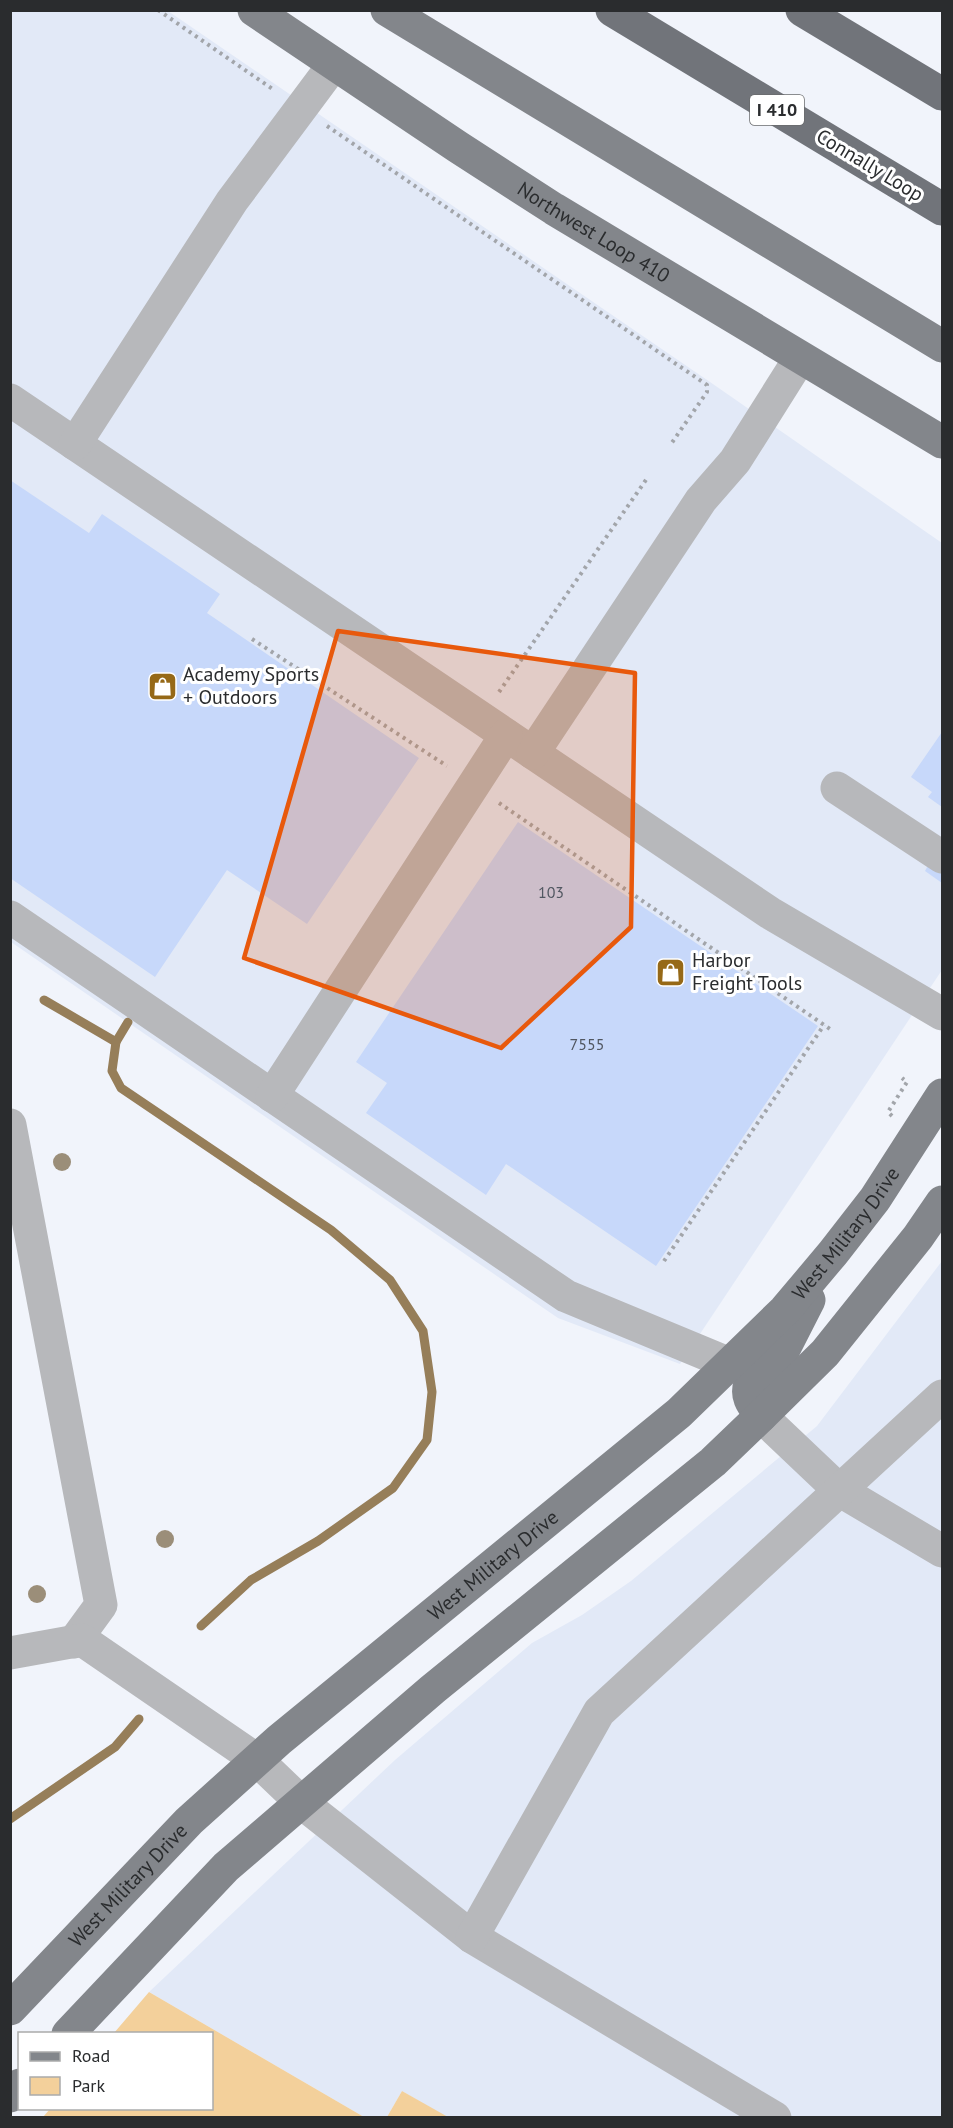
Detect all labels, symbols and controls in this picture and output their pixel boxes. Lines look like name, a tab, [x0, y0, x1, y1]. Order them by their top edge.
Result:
road number: I 410	[750, 95, 804, 125]
street label: Connally Loop	[812, 123, 928, 207]
street label: Northwest Loop 410	[512, 176, 675, 289]
place label: Academy Sports + Outdoors	[183, 661, 319, 710]
shop icon: Academy Sports + Outdoors	[146, 670, 178, 702]
house number: 103	[538, 882, 564, 902]
place label: Harbor Freight Tools	[692, 947, 802, 996]
shop icon: Harbor Freight Tools	[655, 956, 687, 988]
house number: 7555	[570, 1034, 604, 1054]
street label: West Military Drive	[786, 1162, 905, 1305]
street label: West Military Drive	[422, 1504, 564, 1626]
street label: West Military Drive	[63, 1818, 193, 1953]
legend	[18, 2032, 213, 2110]
text: Road	[72, 2044, 110, 2067]
text: Park	[72, 2074, 105, 2097]

